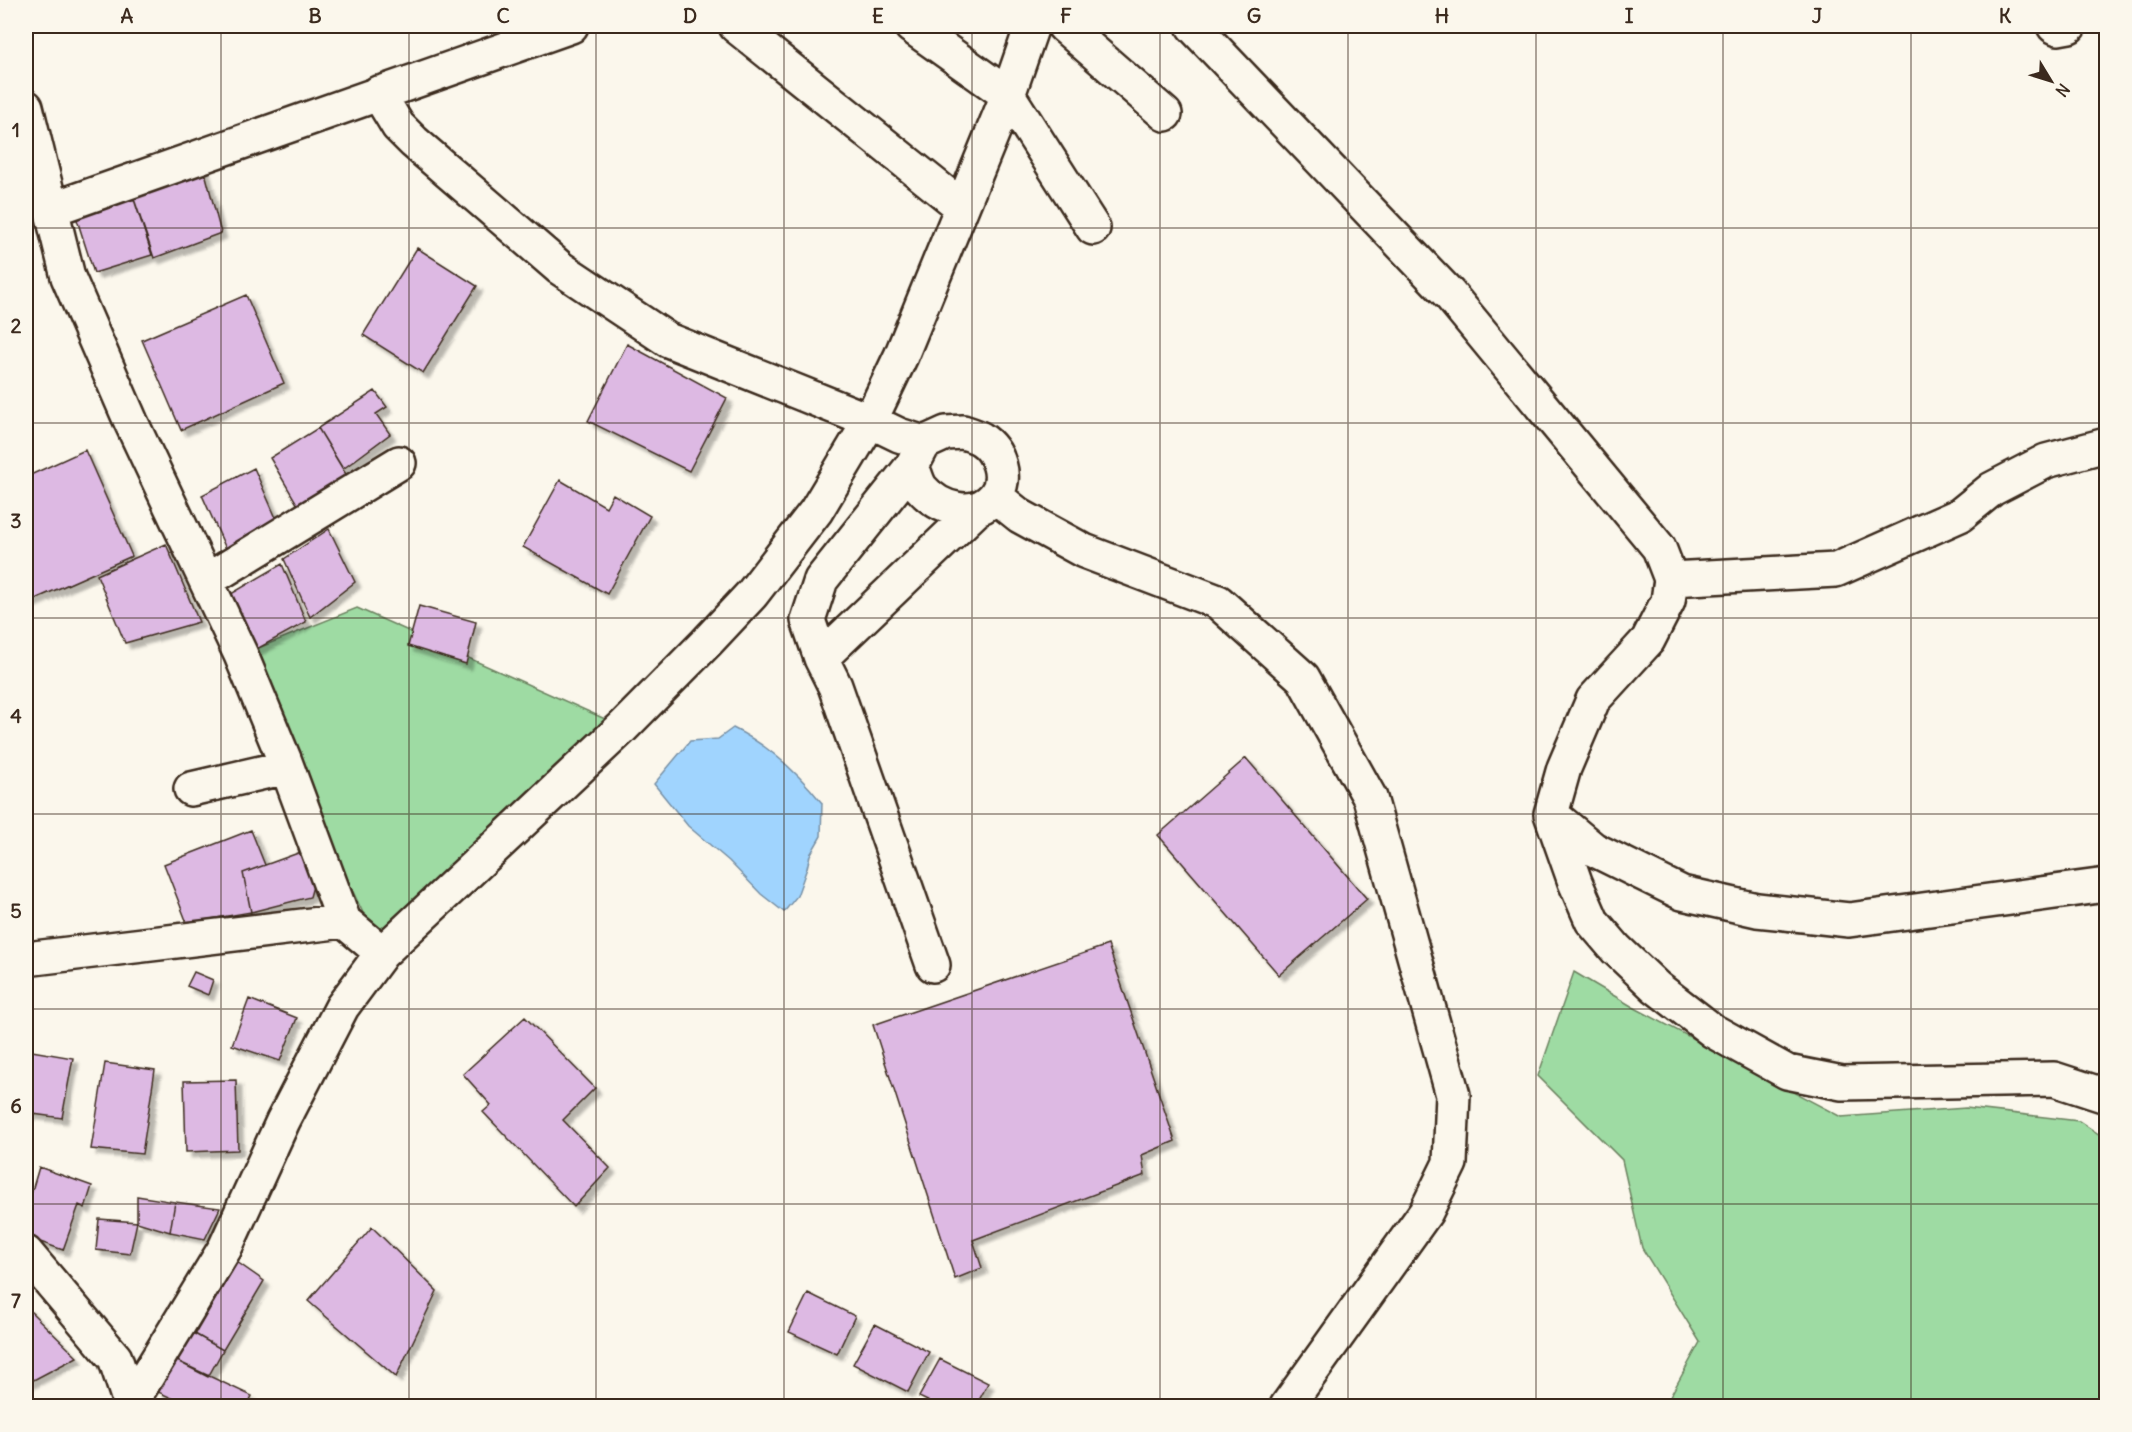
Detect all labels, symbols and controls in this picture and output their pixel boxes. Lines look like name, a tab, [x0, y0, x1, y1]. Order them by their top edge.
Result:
text: A	[121, 3, 134, 28]
text: B	[308, 3, 322, 28]
text: C	[496, 3, 510, 28]
text: D	[683, 3, 697, 28]
text: E	[872, 3, 884, 28]
text: F	[1060, 3, 1072, 28]
text: G	[1247, 3, 1261, 28]
text: H	[1435, 3, 1449, 28]
text: I	[1625, 3, 1634, 28]
text: J	[1812, 3, 1823, 28]
text: K	[1999, 3, 2012, 28]
north arrow	[2021, 51, 2081, 111]
text: N	[2052, 80, 2074, 101]
text: 1	[12, 117, 20, 142]
text: 2	[11, 313, 22, 338]
text: 3	[10, 508, 22, 533]
text: 4	[10, 703, 22, 728]
text: 5	[10, 898, 22, 923]
text: 6	[10, 1093, 22, 1118]
text: 7	[11, 1288, 21, 1313]

